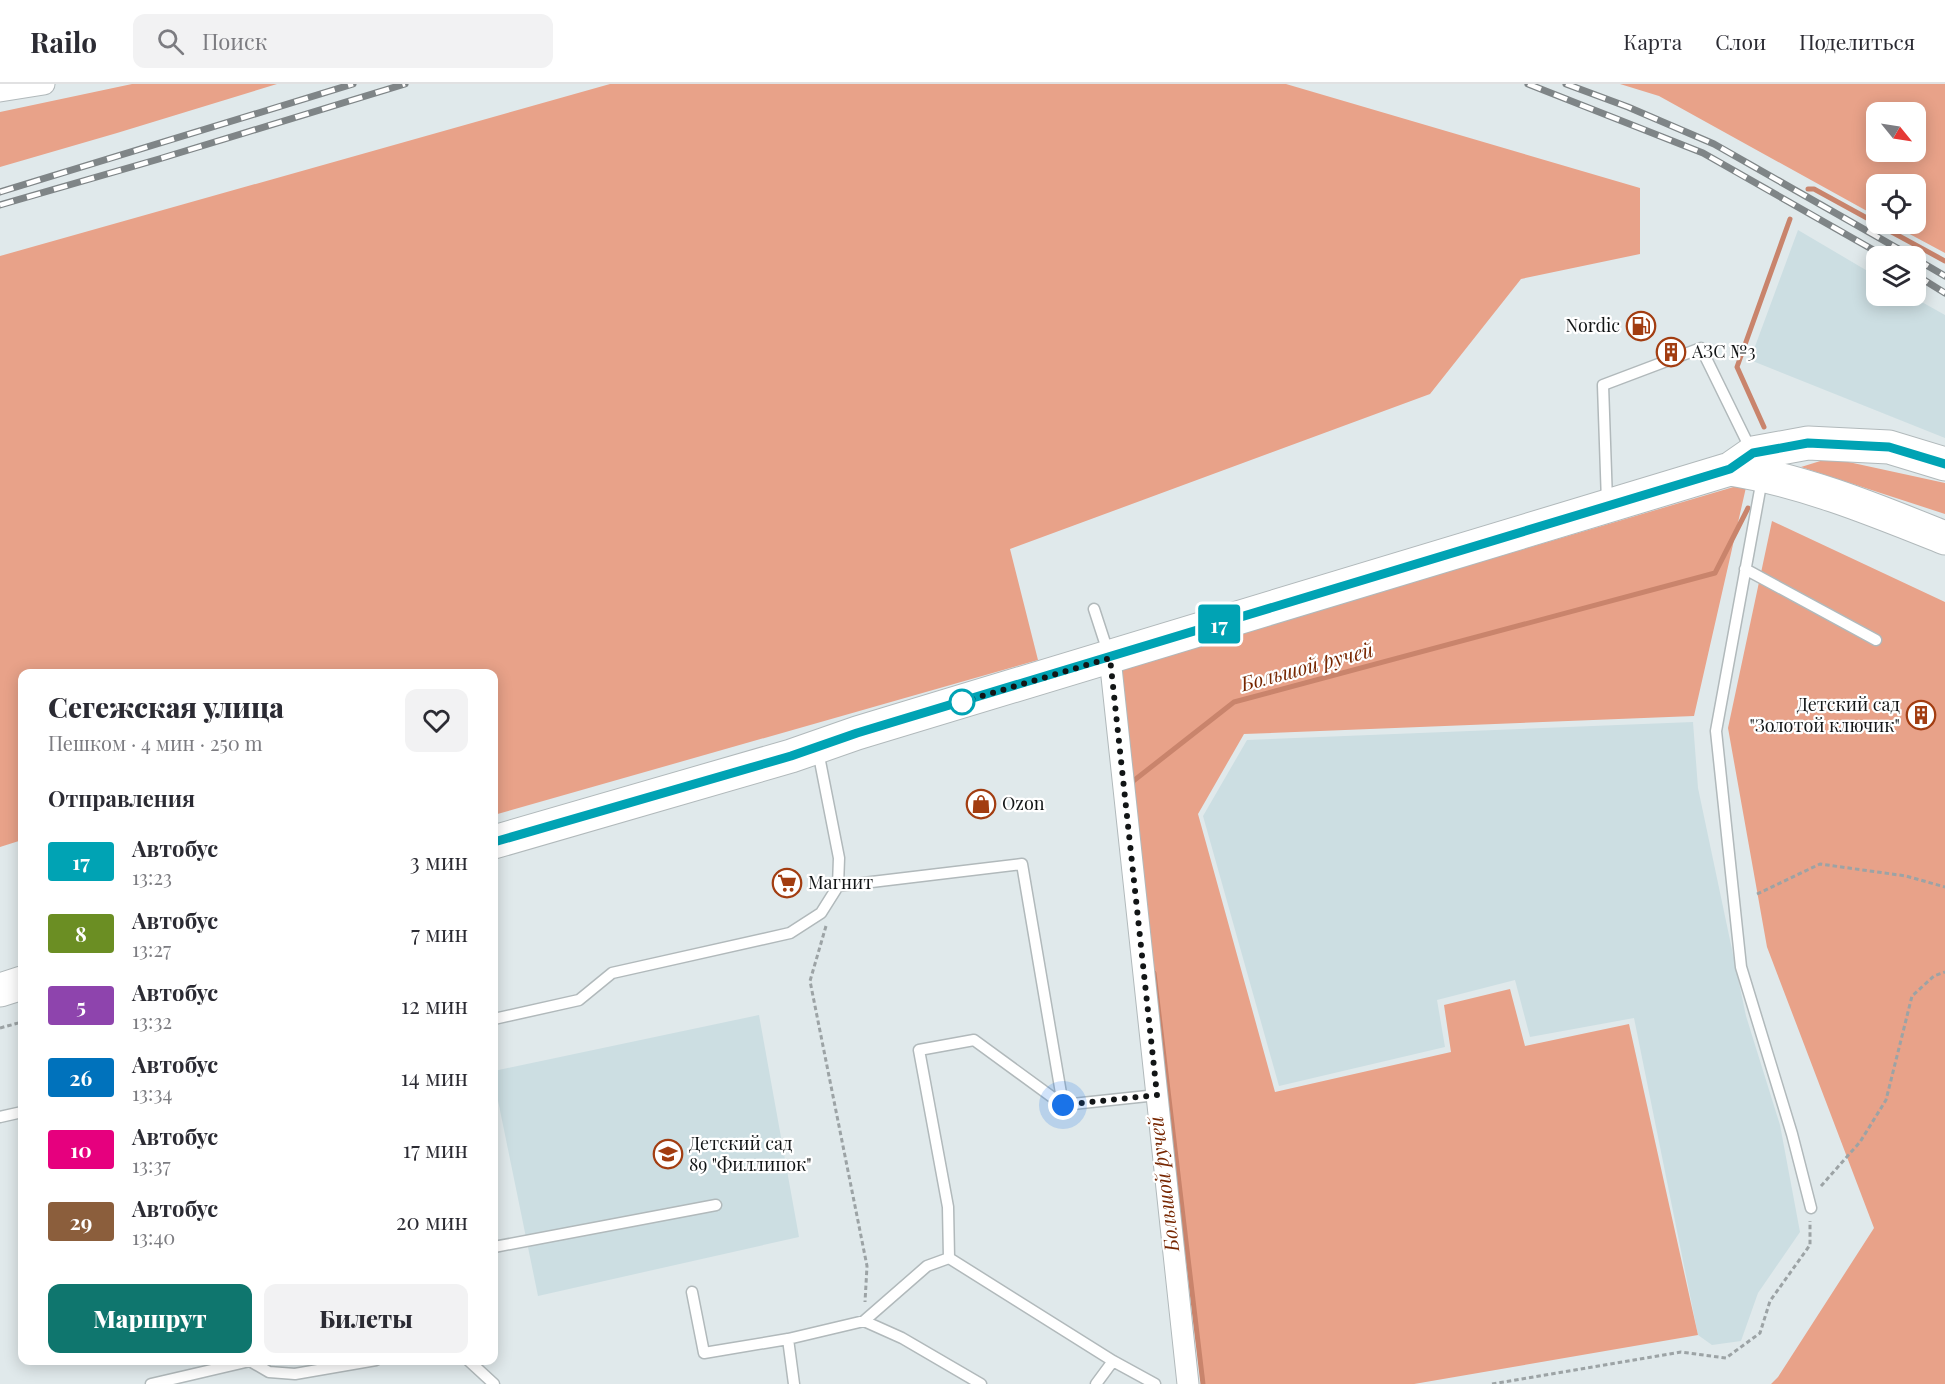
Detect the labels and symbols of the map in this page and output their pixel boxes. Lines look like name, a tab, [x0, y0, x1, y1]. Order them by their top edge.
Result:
north arrow	[1866, 102, 1926, 162]
fuel station icon: Nordic	[1625, 310, 1657, 342]
place label: Nordic	[1566, 313, 1620, 337]
building icon: АЗС №3	[1655, 336, 1687, 368]
place label: АЗС №3	[1691, 339, 1756, 363]
line badge: 17	[1192, 604, 1246, 644]
water label: Большой ручей	[1236, 635, 1377, 696]
unlabelled marker	[949, 689, 975, 715]
place label: Детский сад "Золотой ключик"	[1750, 692, 1901, 737]
building icon: Детский сад "Золотой ключик"	[1905, 699, 1937, 731]
shop icon: Ozon	[965, 788, 997, 820]
place label: Ozon	[1002, 791, 1045, 815]
supermarket icon: Магнит	[771, 867, 803, 899]
place label: Магнит	[808, 870, 873, 894]
your location	[1048, 1090, 1078, 1120]
water label: Большой ручей	[1141, 1114, 1184, 1254]
place label: Детский сад 89 "Филлипок"	[689, 1131, 812, 1176]
school or university icon: Детский сад 89 "Филлипок"	[652, 1138, 684, 1170]

